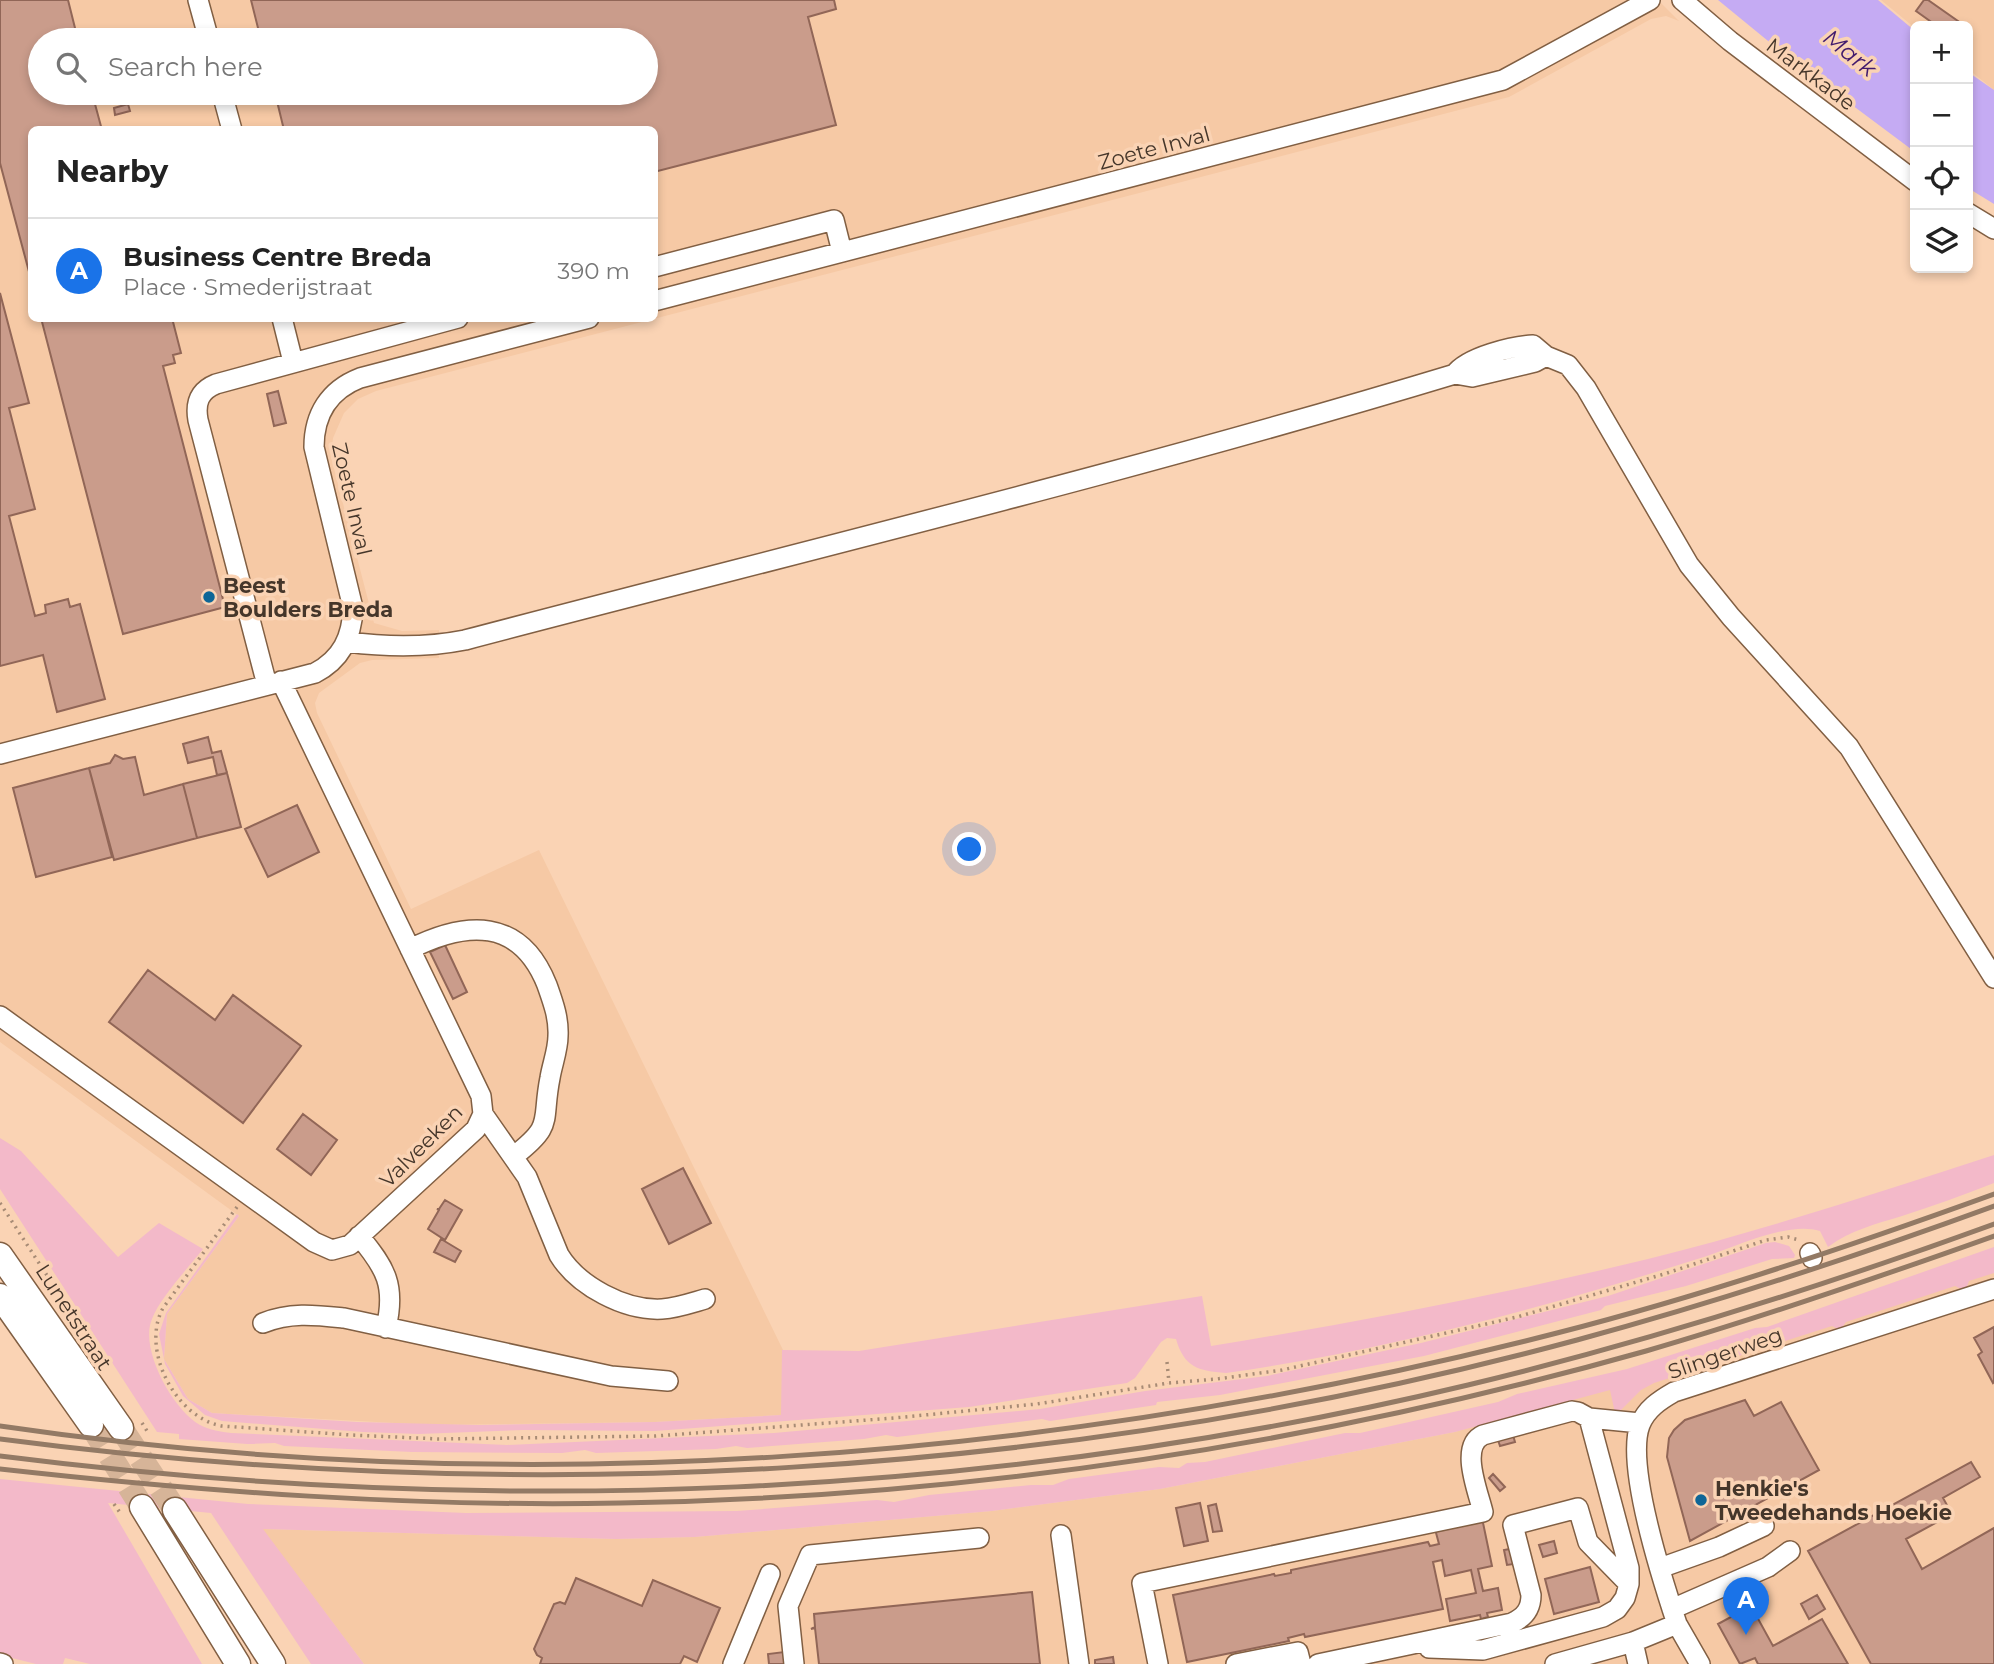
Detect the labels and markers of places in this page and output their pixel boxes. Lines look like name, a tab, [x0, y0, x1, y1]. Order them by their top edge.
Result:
place label: Beest Boulders Breda	[223, 573, 393, 622]
marker: Beest Boulders Breda	[201, 589, 217, 605]
place label: Henkie's Tweedehands Hoekie	[1715, 1476, 1952, 1525]
marker: Henkie's Tweedehands Hoekie	[1693, 1492, 1709, 1508]
pin: A	[1723, 1577, 1769, 1635]

